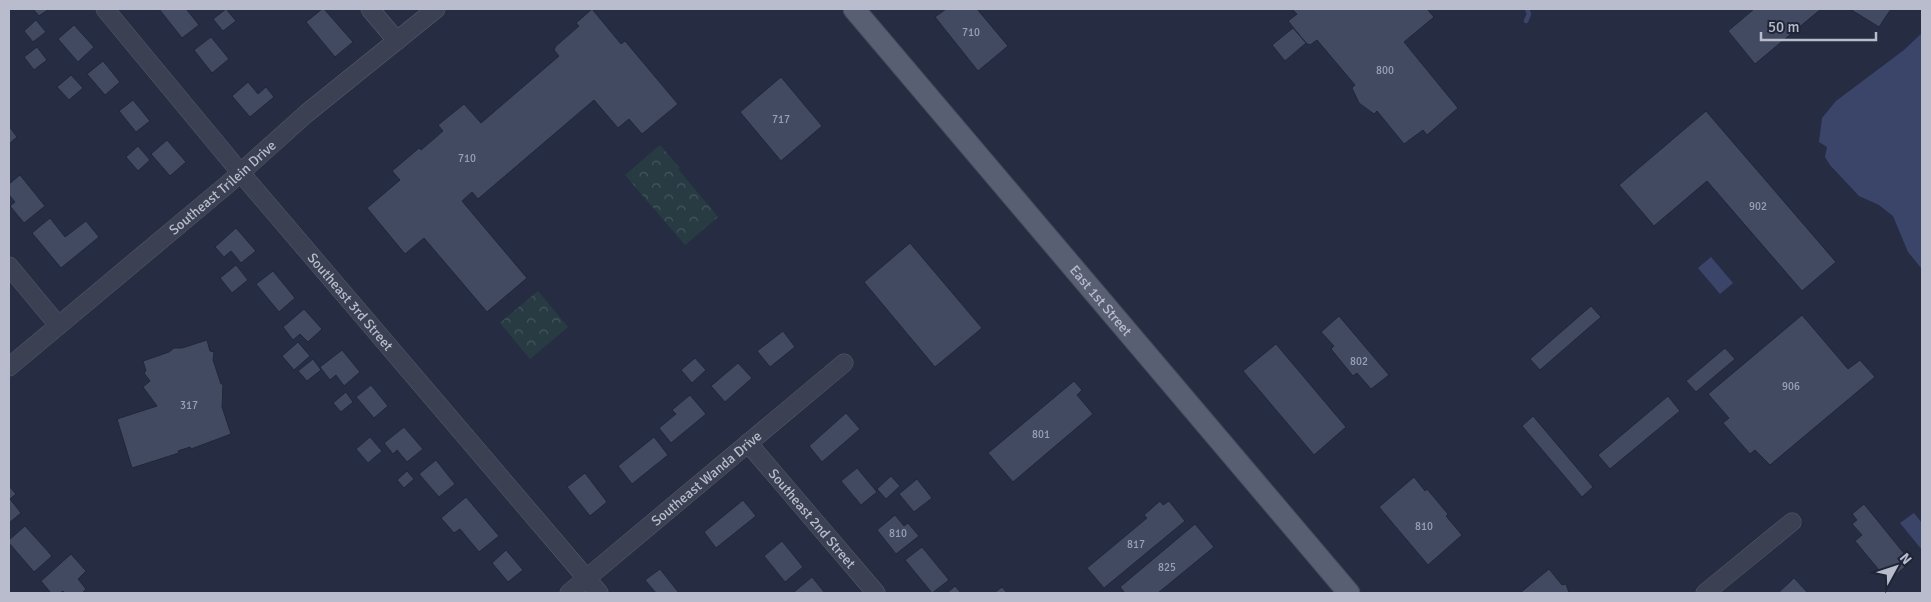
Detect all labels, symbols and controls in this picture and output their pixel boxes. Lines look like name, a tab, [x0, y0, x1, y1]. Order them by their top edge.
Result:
scale bar	[1761, 10, 1876, 42]
text: 50 m	[1768, 18, 1799, 36]
house number: 710	[962, 26, 980, 39]
house number: 800	[1376, 64, 1394, 77]
house number: 717	[772, 113, 790, 126]
street label: Southeast Trilein Drive	[165, 137, 279, 238]
house number: 710	[458, 152, 476, 165]
house number: 902	[1749, 200, 1767, 213]
street label: Southeast 3rd Street	[304, 249, 397, 354]
street label: East 1st Street	[1066, 262, 1136, 339]
house number: 802	[1350, 355, 1368, 368]
house number: 906	[1782, 380, 1800, 393]
house number: 317	[180, 399, 198, 412]
street label: Southeast Wanda Drive	[648, 427, 765, 529]
house number: 801	[1032, 428, 1050, 441]
street label: Southeast 2nd Street	[765, 465, 860, 572]
house number: 810	[1415, 520, 1433, 533]
house number: 810	[889, 527, 907, 540]
house number: 817	[1127, 538, 1145, 551]
north arrow	[1871, 542, 1921, 592]
text: N	[1896, 550, 1915, 568]
house number: 825	[1158, 561, 1176, 574]

